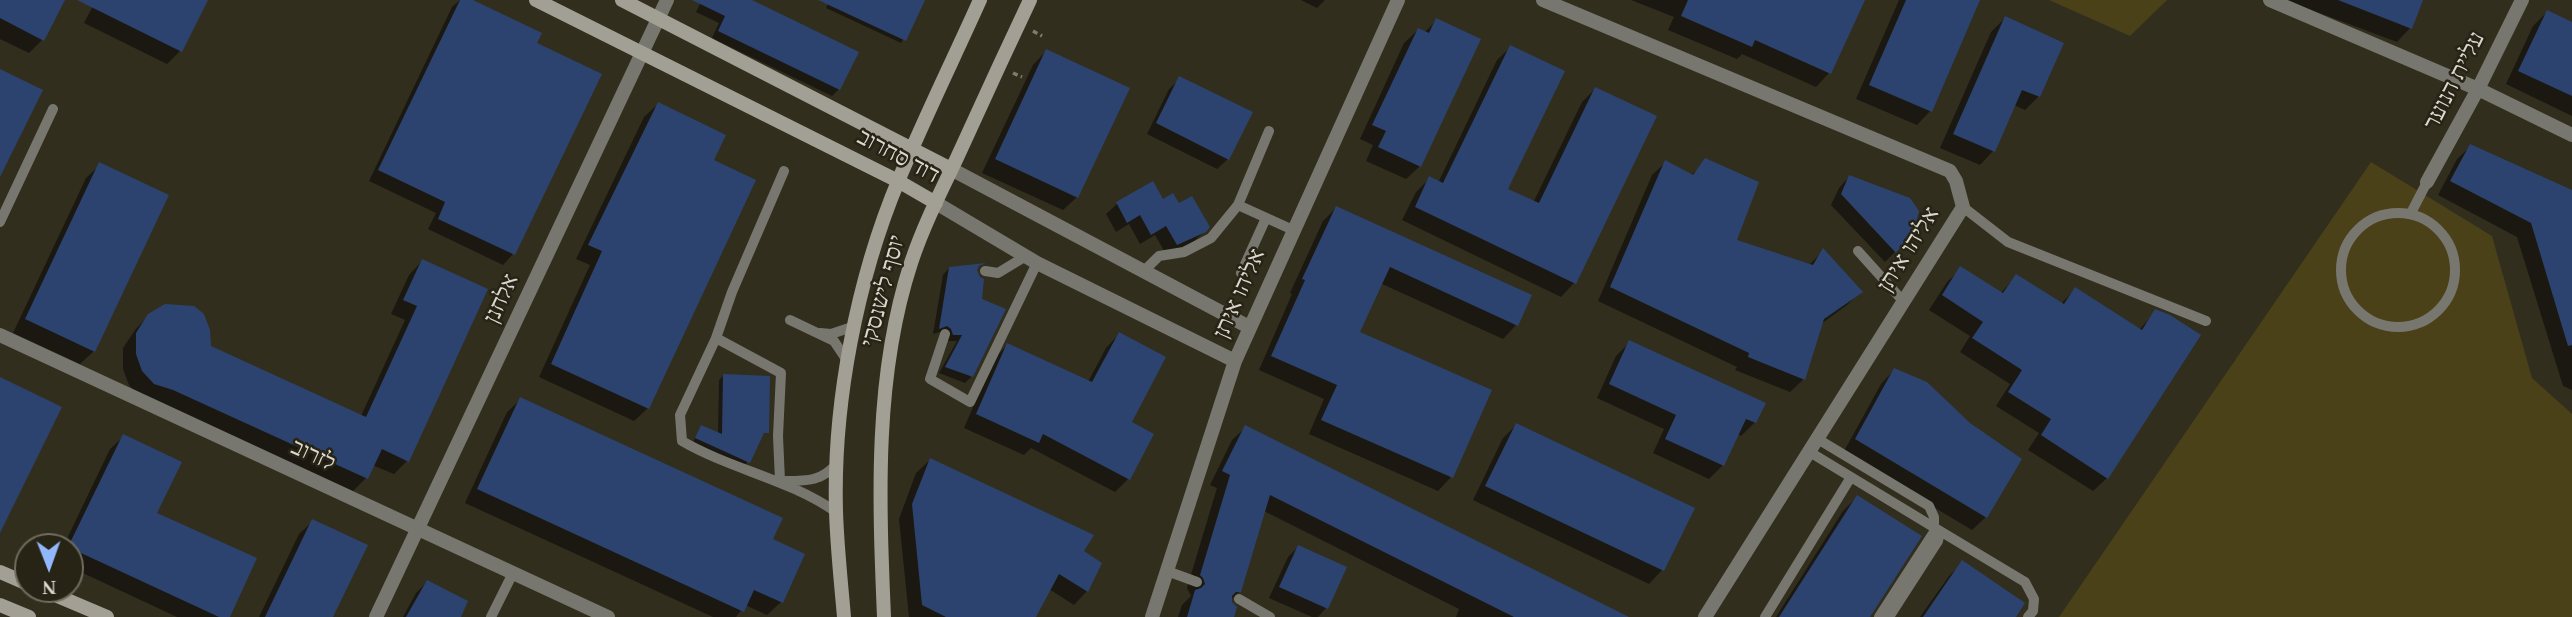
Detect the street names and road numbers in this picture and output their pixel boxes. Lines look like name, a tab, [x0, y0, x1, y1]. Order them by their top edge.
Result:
street label: עליית הנוער	[2419, 27, 2491, 135]
street label: דוד סחרוב	[852, 124, 944, 190]
street label: אליהו איתן	[1872, 202, 1946, 298]
street label: יוסף לישנסקי	[856, 232, 912, 350]
street label: אליהו איתן	[1208, 245, 1272, 343]
street label: אלחנן	[479, 270, 525, 328]
street label: לזרוב	[287, 434, 339, 478]

